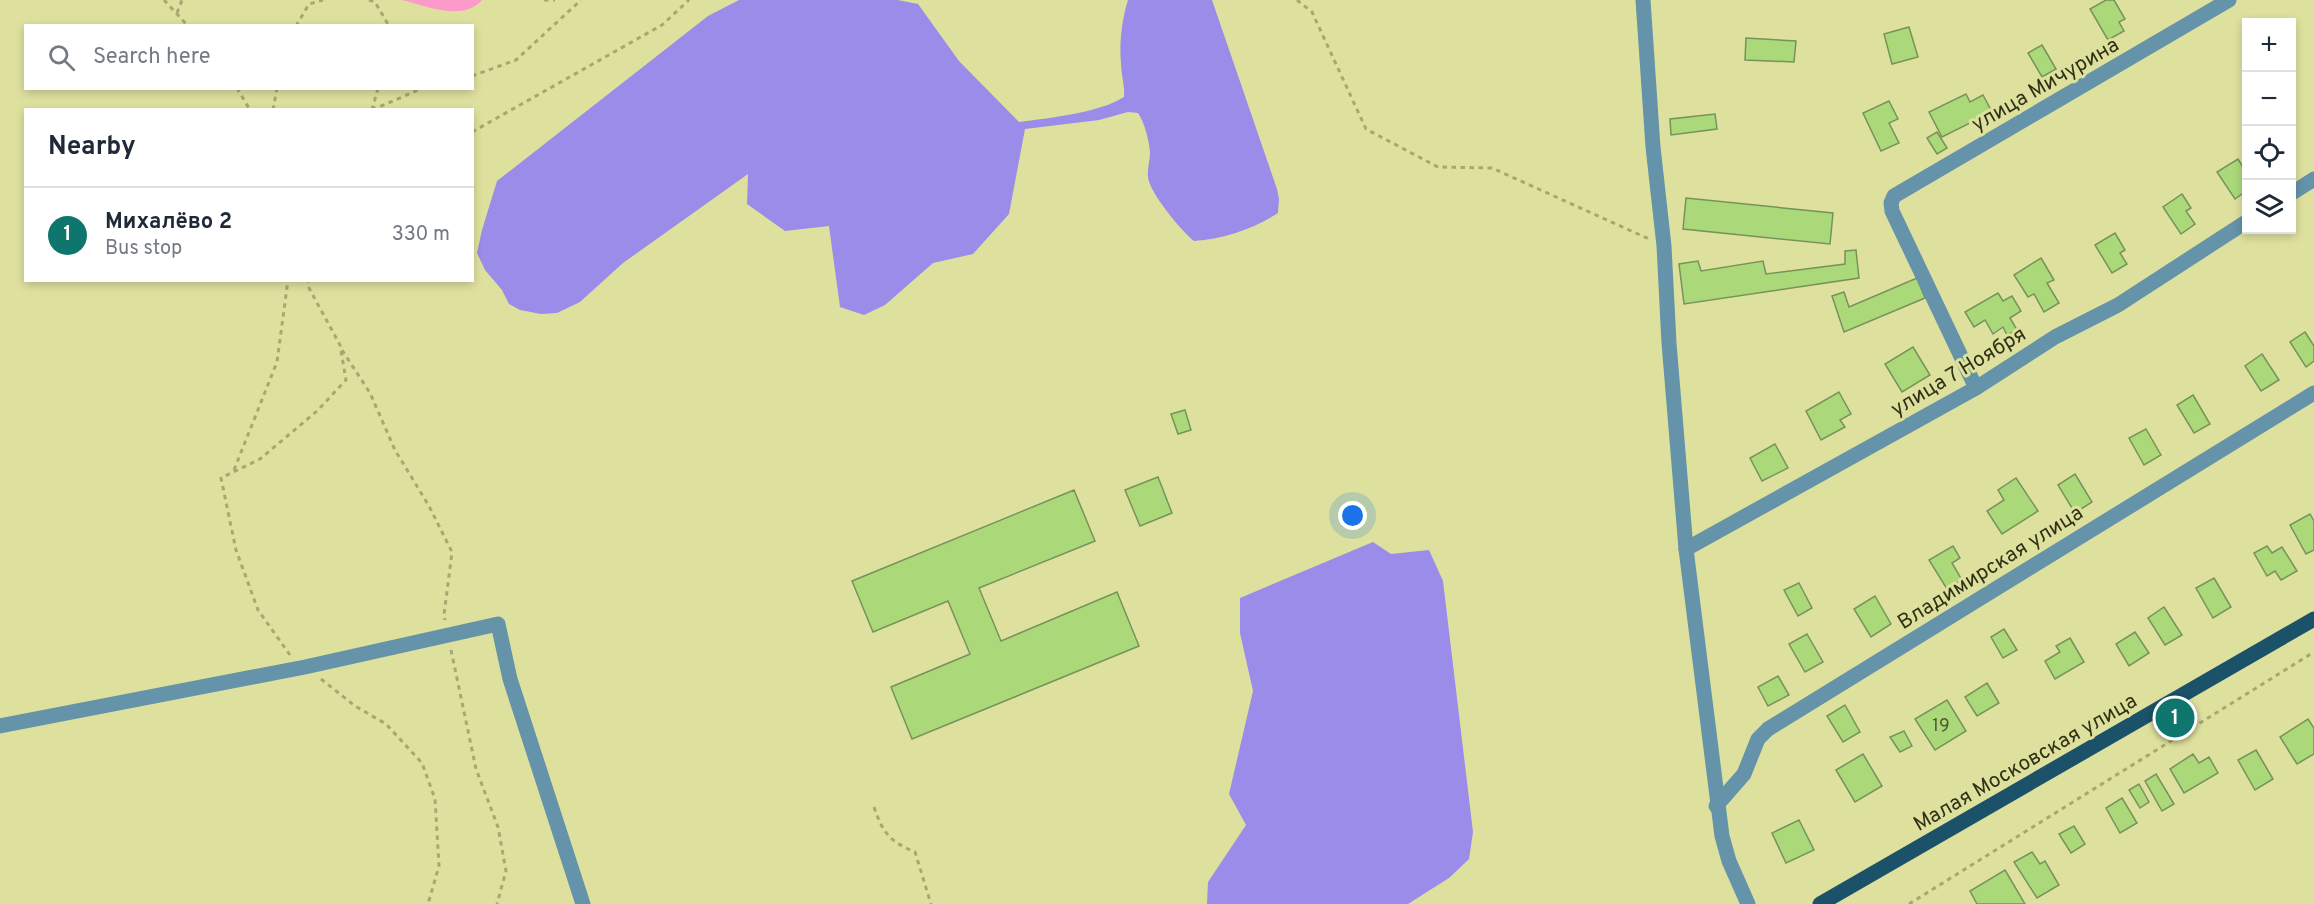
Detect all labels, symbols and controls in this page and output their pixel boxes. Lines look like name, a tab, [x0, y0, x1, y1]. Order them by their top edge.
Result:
map controls	[2242, 18, 2296, 234]
button: +	[2242, 18, 2296, 72]
search box	[24, 24, 474, 90]
street label: улица Мичурина	[1967, 32, 2124, 138]
icon: search	[45, 41, 78, 74]
text: Search here	[93, 44, 211, 71]
button: −	[2242, 72, 2296, 126]
button: locate	[2242, 126, 2296, 180]
text: Nearby	[48, 131, 136, 164]
button: layers	[2242, 180, 2296, 234]
text: Михалёво 2	[105, 209, 232, 236]
text: 1	[64, 222, 72, 248]
text: 330 m	[392, 222, 450, 248]
text: Bus stop	[105, 236, 182, 262]
street label: улица 7 Ноября	[1886, 321, 2031, 423]
street label: Владимирская улица	[1893, 500, 2089, 636]
your location	[1338, 501, 1367, 530]
street label: Малая Московская улица	[1909, 688, 2142, 838]
pin: 1	[2156, 696, 2194, 740]
house number: 19	[1932, 715, 1950, 738]

